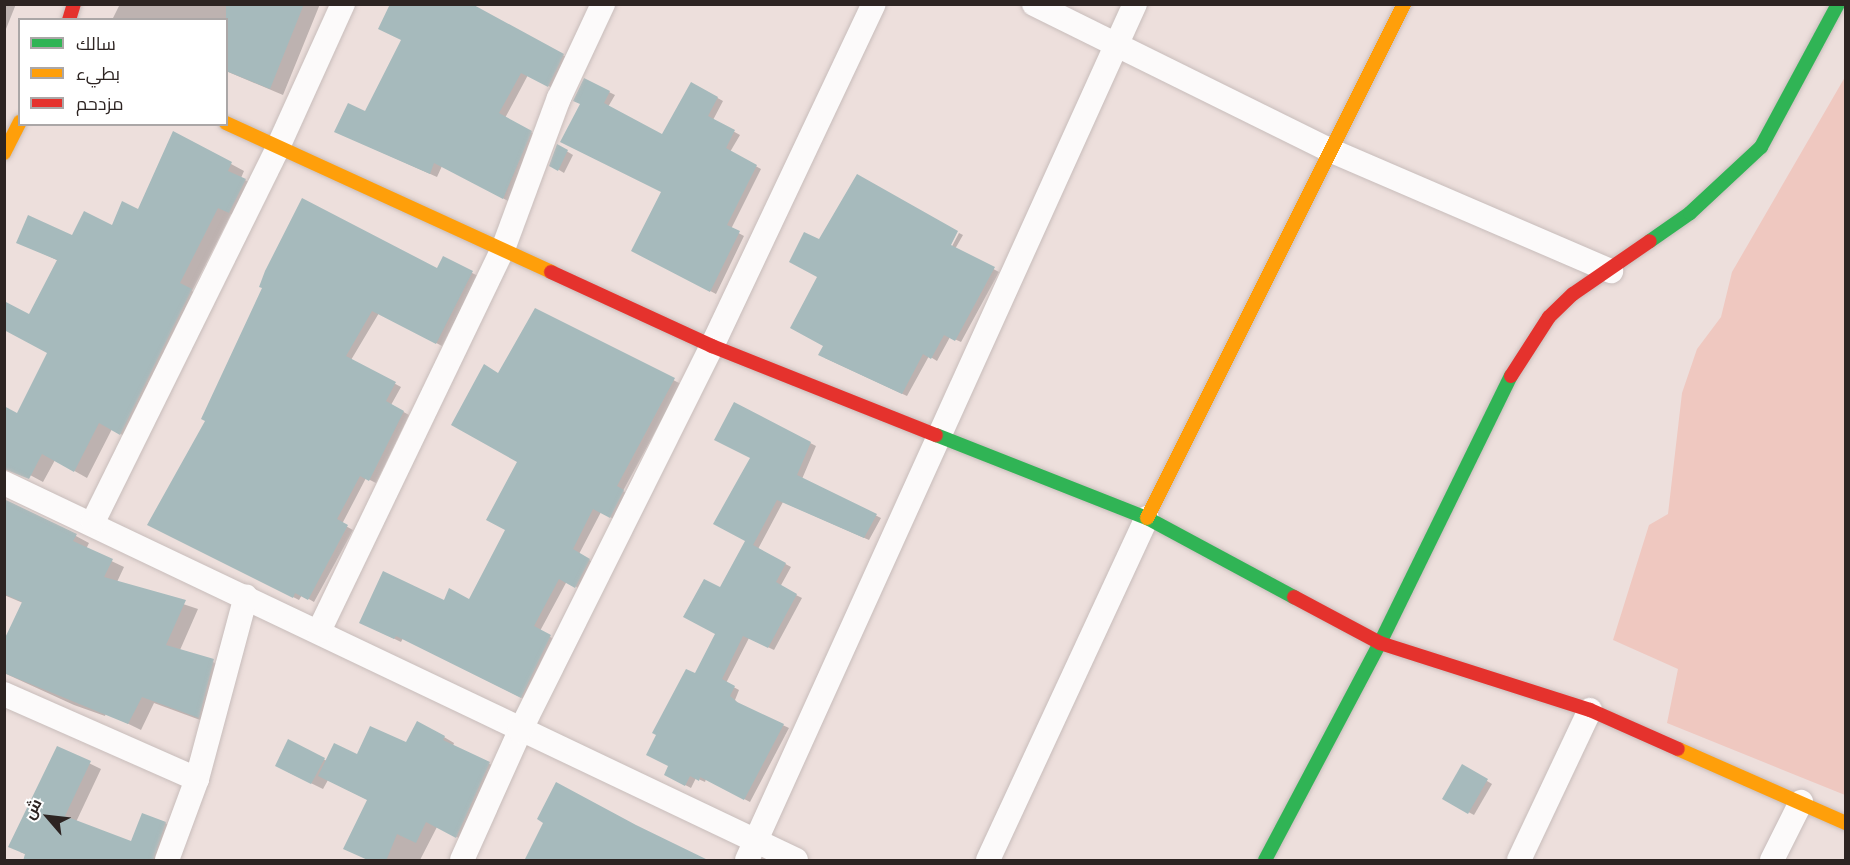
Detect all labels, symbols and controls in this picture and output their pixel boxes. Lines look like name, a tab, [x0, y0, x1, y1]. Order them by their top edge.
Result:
legend	[18, 18, 228, 126]
text: سالك	[76, 32, 116, 55]
text: بطيء	[76, 62, 120, 85]
text: مزدحم	[76, 92, 124, 115]
north arrow	[18, 787, 78, 847]
text: ش	[18, 795, 46, 822]

